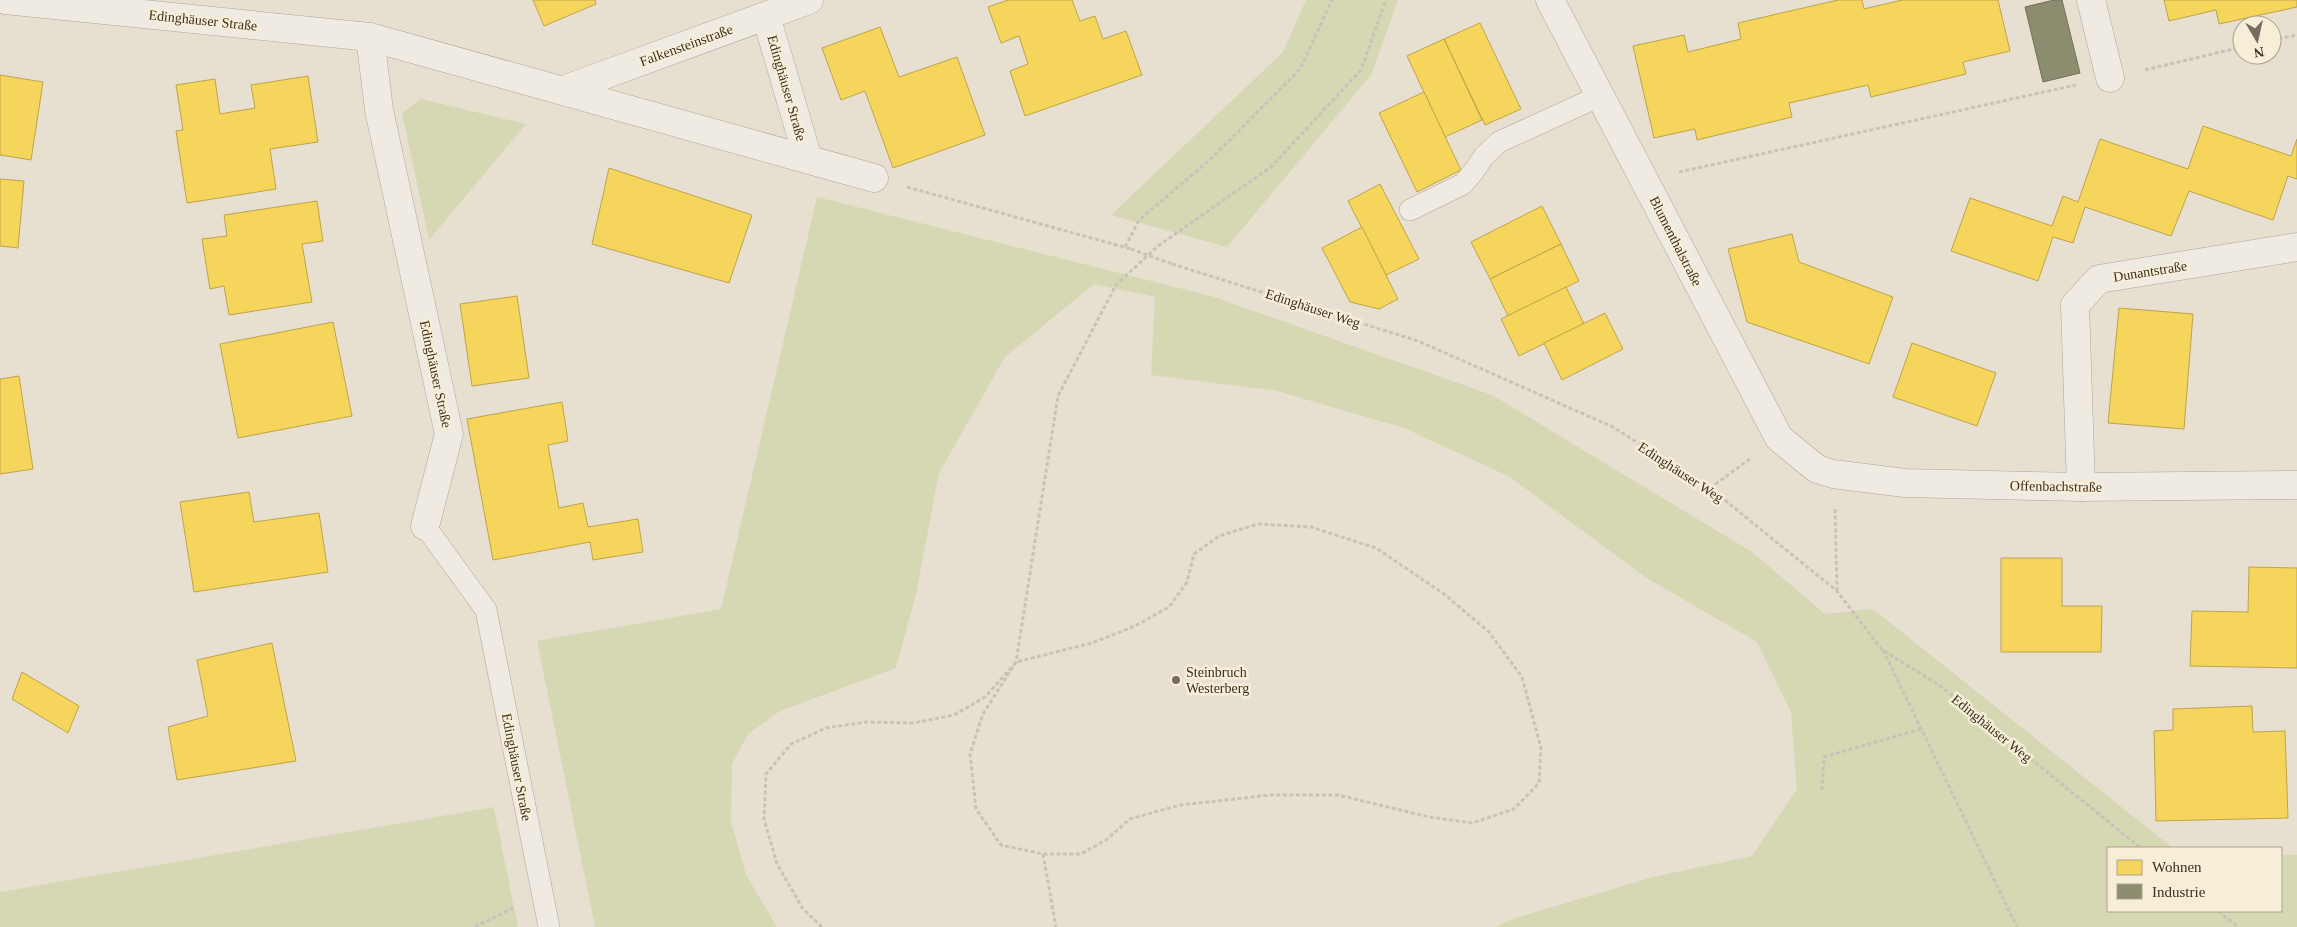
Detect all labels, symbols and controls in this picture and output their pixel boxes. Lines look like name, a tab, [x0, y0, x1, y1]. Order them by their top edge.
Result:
street label: Edinghäuser Straße	[148, 7, 258, 34]
north arrow	[2232, 15, 2282, 65]
street label: Falkensteinstraße	[638, 22, 735, 69]
street label: Edinghäuser Straße	[764, 34, 809, 143]
text: N	[2253, 44, 2265, 61]
street label: Blumenthalstraße	[1646, 194, 1705, 289]
street label: Dunantstraße	[2112, 258, 2188, 285]
street label: Edinghäuser Weg	[1264, 286, 1362, 331]
street label: Edinghäuser Straße	[417, 319, 454, 429]
street label: Edinghäuser Weg	[1635, 439, 1726, 506]
street label: Offenbachstraße	[2010, 478, 2102, 495]
place label: Steinbruch Westerberg	[1186, 665, 1249, 696]
marker: Steinbruch Westerberg	[1170, 674, 1182, 686]
street label: Edinghäuser Weg	[1949, 692, 2035, 765]
street label: Edinghäuser Straße	[499, 712, 534, 822]
legend	[2107, 847, 2282, 912]
text: Wohnen	[2152, 859, 2202, 875]
text: Industrie	[2152, 884, 2206, 900]

